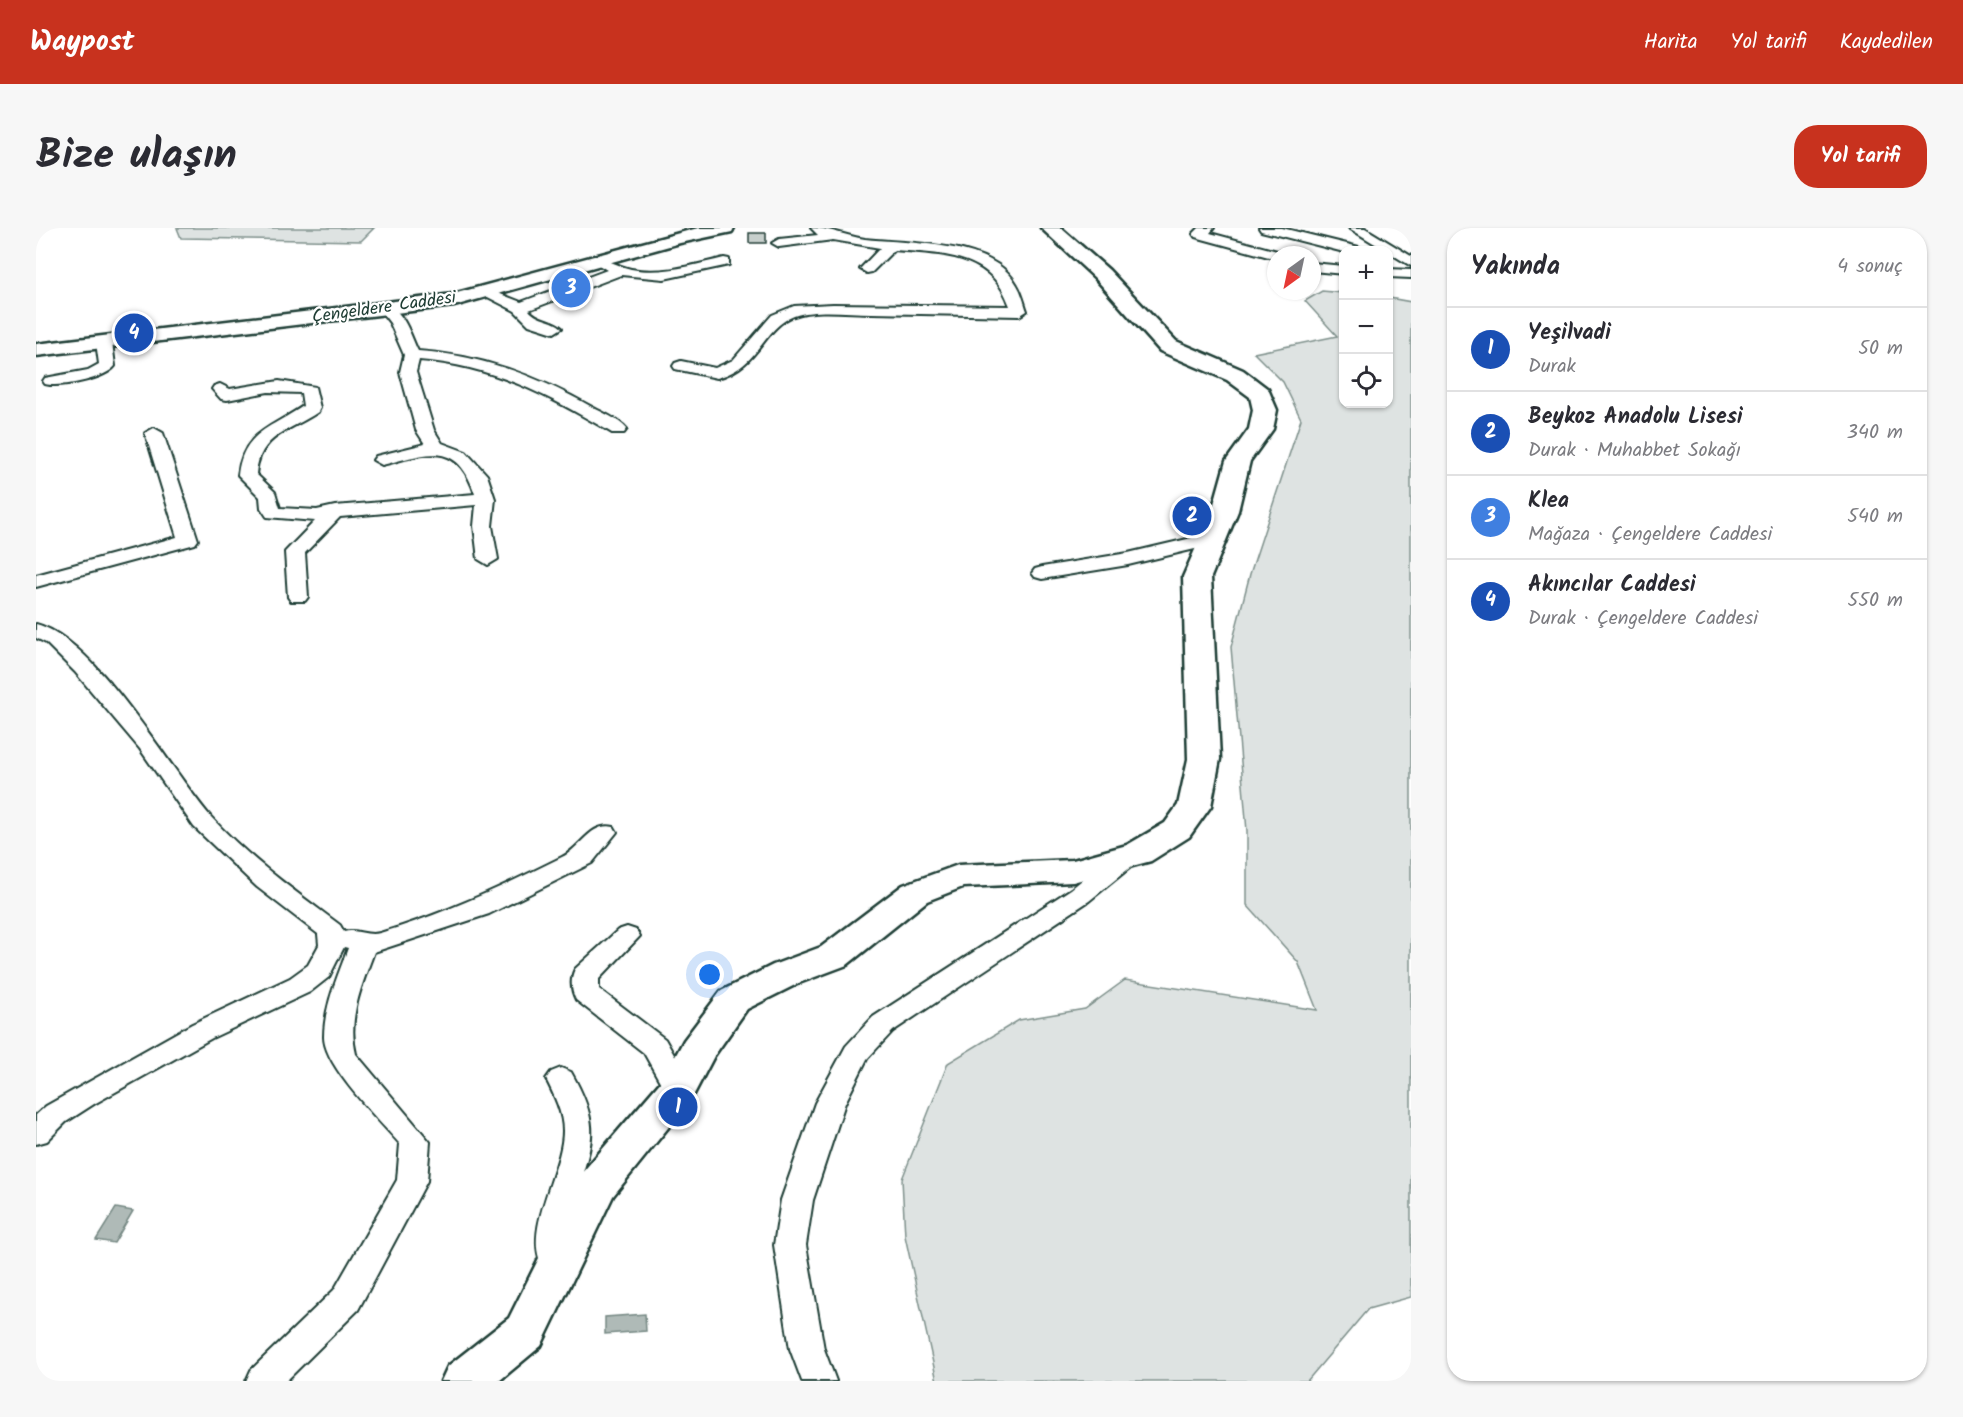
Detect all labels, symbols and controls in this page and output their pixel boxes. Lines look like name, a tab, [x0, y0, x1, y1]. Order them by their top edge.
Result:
text: Waypost	[30, 20, 134, 65]
text: Harita	[1644, 26, 1698, 59]
text: Yol tarifi	[1731, 26, 1807, 59]
text: Kaydedilen	[1840, 26, 1933, 59]
text: Bize ulaşın	[36, 123, 237, 190]
button: Yol tarifi	[1794, 125, 1927, 188]
north arrow	[1267, 246, 1321, 300]
map controls	[1339, 246, 1393, 408]
button: +	[1339, 246, 1393, 300]
text: Yakında	[1471, 246, 1560, 288]
text: 4 sonuç	[1837, 251, 1903, 283]
pin: 3	[552, 266, 590, 310]
street label: Çengeldere Caddesi	[310, 283, 459, 332]
button: −	[1339, 300, 1393, 354]
pin: 4	[114, 310, 154, 356]
text: Yeşilvadi	[1528, 316, 1611, 351]
text: 1	[1487, 333, 1494, 365]
text: 50 m	[1858, 333, 1903, 365]
text: Durak	[1528, 351, 1576, 383]
button: locate	[1339, 354, 1393, 408]
text: Beykoz Anadolu Lisesi	[1528, 400, 1743, 435]
text: 2	[1485, 417, 1496, 449]
text: 340 m	[1847, 417, 1903, 449]
text: Durak · Muhabbet Sokağı	[1528, 435, 1741, 467]
text: Klea	[1528, 484, 1569, 519]
pin: 2	[1172, 494, 1212, 538]
text: 3	[1485, 501, 1496, 533]
text: 540 m	[1847, 501, 1903, 533]
text: Mağaza · Çengeldere Caddesi	[1528, 519, 1772, 551]
text: Akıncılar Caddesi	[1528, 568, 1696, 603]
text: 4	[1485, 585, 1496, 617]
text: 550 m	[1848, 585, 1903, 617]
text: Durak · Çengeldere Caddesi	[1528, 603, 1758, 635]
your location	[695, 960, 724, 989]
pin: 1	[658, 1084, 698, 1130]

